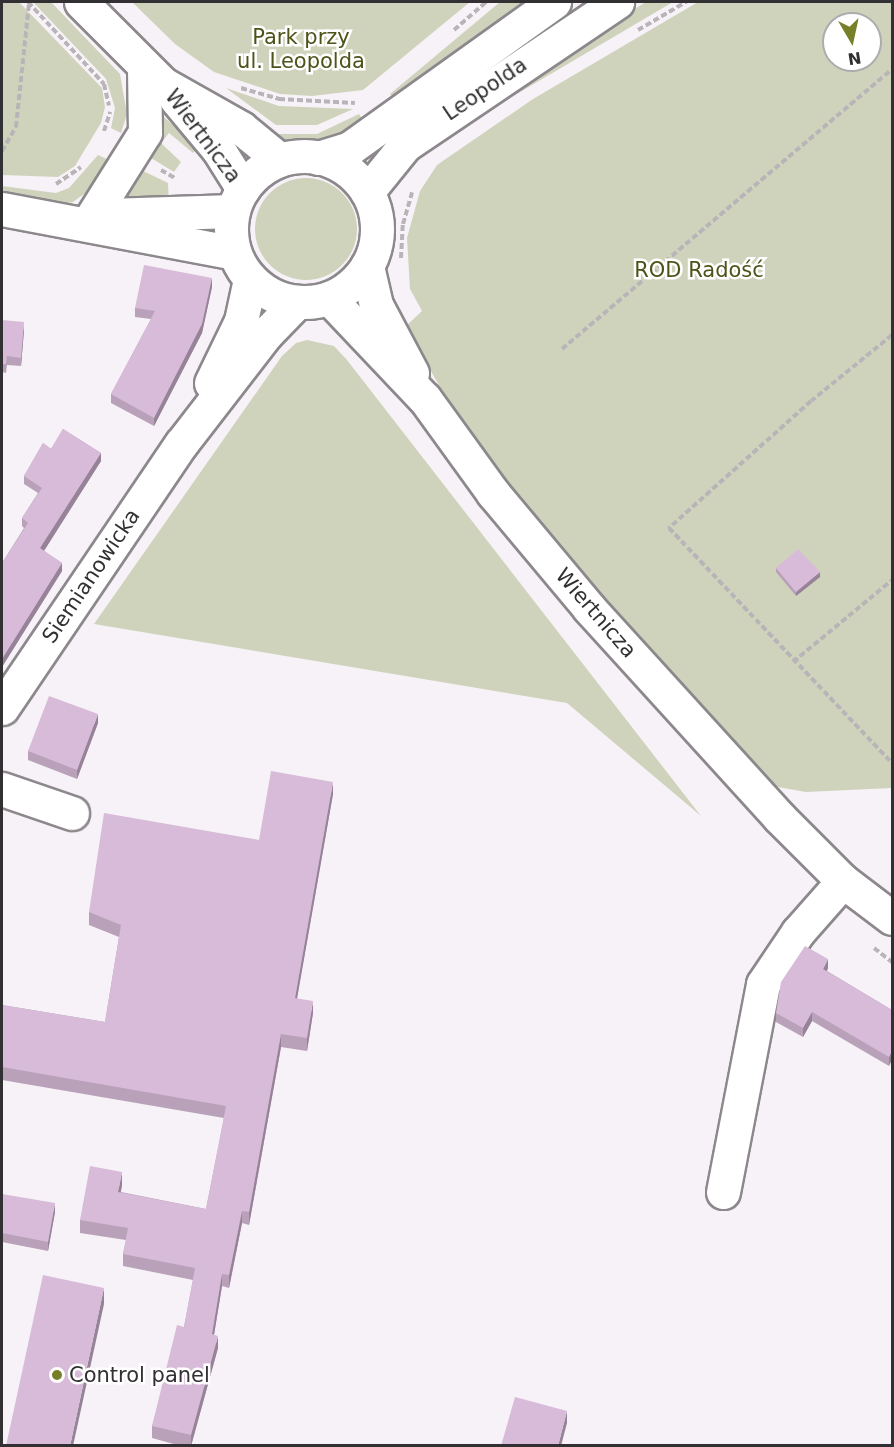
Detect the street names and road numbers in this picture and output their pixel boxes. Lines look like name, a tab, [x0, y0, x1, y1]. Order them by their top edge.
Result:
street label: Leopolda	[438, 52, 532, 126]
street label: Wiertnicza	[160, 84, 246, 188]
street label: Siemianowicka	[37, 504, 145, 648]
street label: Wiertnicza	[550, 563, 642, 663]

